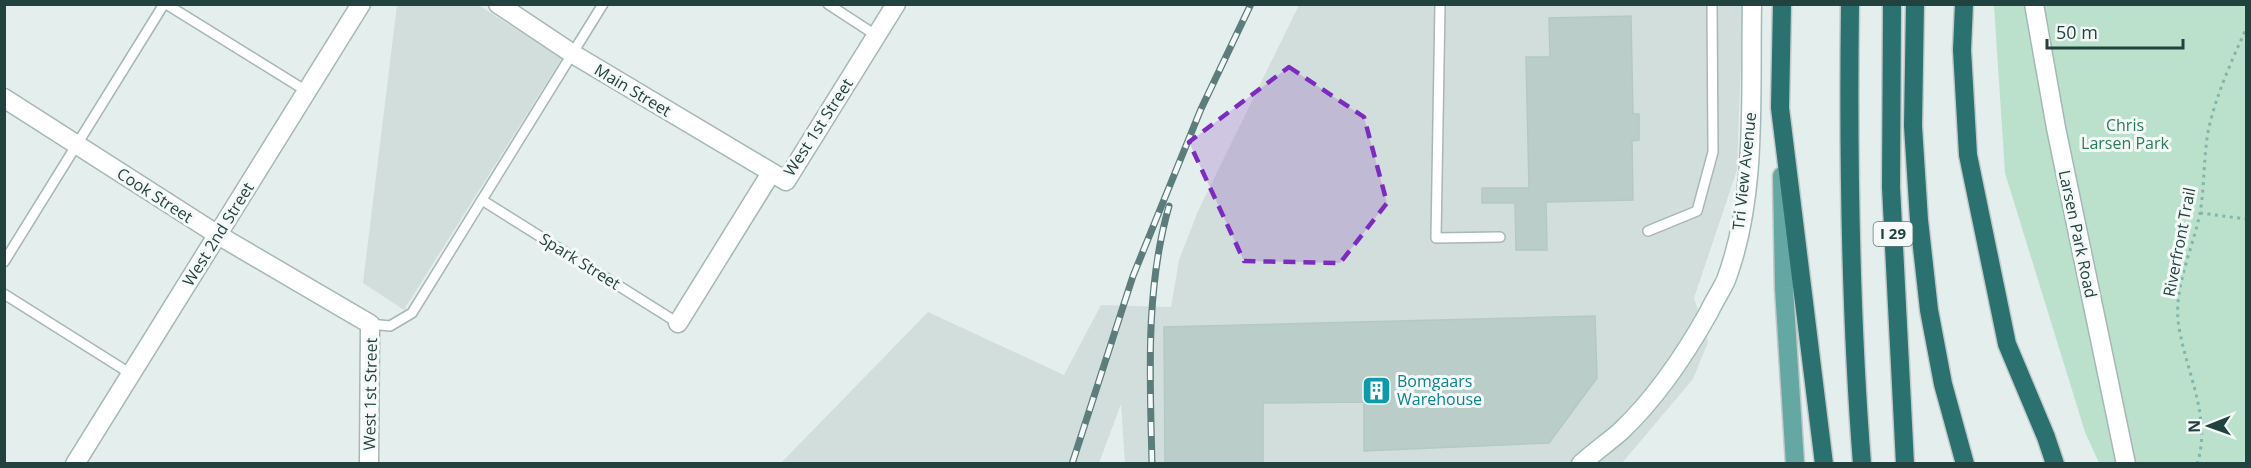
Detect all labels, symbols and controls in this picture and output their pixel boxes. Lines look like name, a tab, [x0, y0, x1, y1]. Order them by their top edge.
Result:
scale bar	[2047, 12, 2184, 50]
text: 50 m	[2056, 20, 2098, 44]
street label: Main Street	[590, 58, 676, 122]
street label: West 1st Street	[778, 74, 858, 180]
street label: Tri View Avenue	[1727, 111, 1761, 231]
park label: Chris Larsen Park	[2081, 114, 2170, 154]
street label: Cook Street	[113, 162, 198, 228]
street label: Larsen Park Road	[2054, 168, 2102, 300]
street label: West 2nd Street	[177, 178, 259, 290]
street label: Riverfront Trail	[2158, 185, 2200, 299]
road number: I 29	[1874, 222, 1912, 246]
street label: Spark Street	[535, 227, 625, 295]
street label: West 1st Street	[358, 337, 382, 450]
place label: Bomgaars Warehouse	[1397, 370, 1482, 410]
building icon: Bomgaars Warehouse	[1360, 374, 1392, 406]
north arrow	[2179, 396, 2239, 456]
text: N	[2183, 420, 2205, 433]

